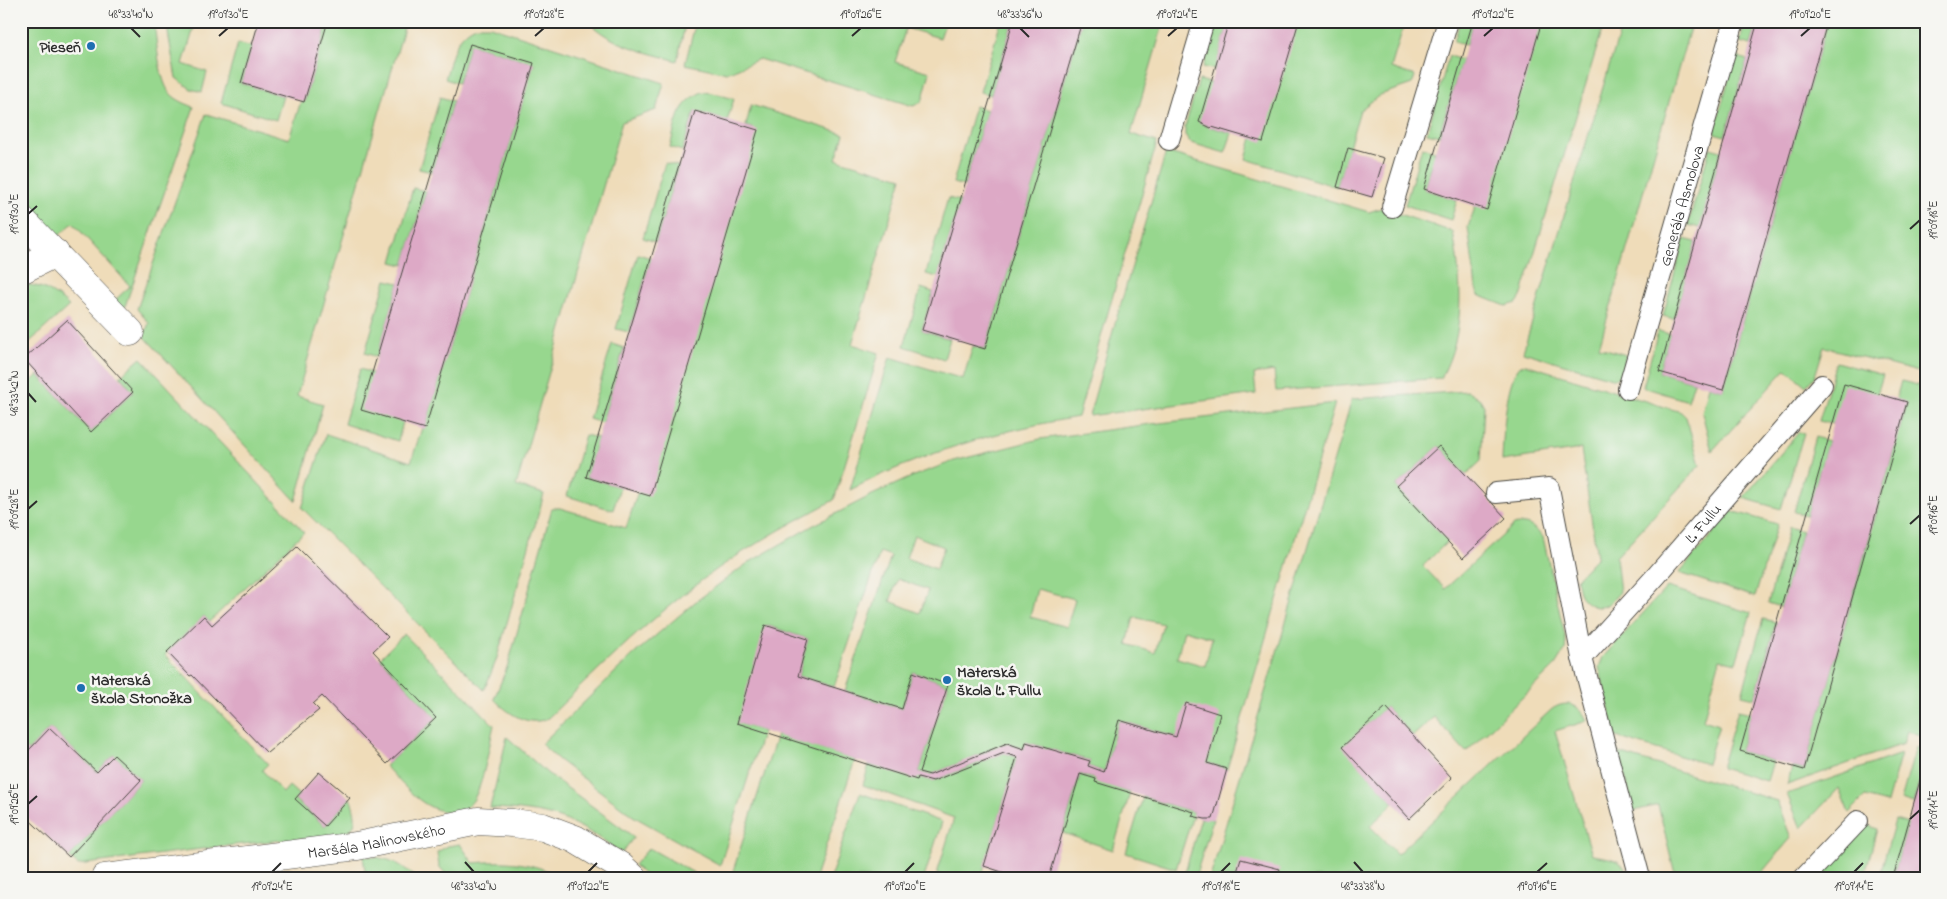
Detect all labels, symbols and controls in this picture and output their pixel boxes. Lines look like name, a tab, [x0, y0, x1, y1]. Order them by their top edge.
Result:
text: 48°33'40"N	[109, 6, 153, 24]
text: 19°09'30"E	[208, 6, 248, 24]
text: 19°09'28"E	[523, 6, 565, 24]
text: 19°09'26"E	[840, 6, 882, 24]
text: 48°33'36"N	[998, 6, 1042, 24]
text: 19°09'24"E	[1156, 6, 1198, 24]
text: 19°09'22"E	[1472, 6, 1514, 24]
text: 19°09'20"E	[1789, 6, 1831, 24]
place label: Pieseň	[39, 36, 81, 60]
marker: Pieseň	[85, 40, 97, 52]
street label: Generála Asmolova	[1654, 143, 1712, 269]
text: 19°09'30"E	[6, 194, 24, 234]
text: 19°09'18"E	[1925, 200, 1943, 240]
text: 48°33'42"N	[6, 370, 24, 416]
text: 19°09'28"E	[6, 488, 24, 530]
text: 19°09'16"E	[1925, 495, 1943, 535]
street label: Ľ. Fullu	[1680, 499, 1728, 549]
place label: Materská škola Ľ. Fullu	[957, 661, 1041, 703]
place label: Materská škola Stonožka	[91, 669, 192, 711]
marker: Materská škola Ľ. Fullu	[941, 674, 953, 686]
marker: Materská škola Stonožka	[75, 682, 87, 694]
text: 19°09'26"E	[6, 783, 24, 825]
text: 19°09'14"E	[1925, 790, 1943, 830]
street label: Maršála Malinovského	[306, 818, 448, 866]
text: 19°09'24"E	[251, 878, 293, 896]
text: 48°33'42"N	[451, 878, 497, 896]
text: 19°09'22"E	[567, 878, 609, 896]
text: 19°09'20"E	[884, 878, 926, 896]
text: 19°09'18"E	[1201, 878, 1241, 896]
text: 48°33'38"N	[1341, 878, 1385, 896]
text: 19°09'16"E	[1517, 878, 1557, 896]
text: 19°09'14"E	[1834, 878, 1874, 896]

